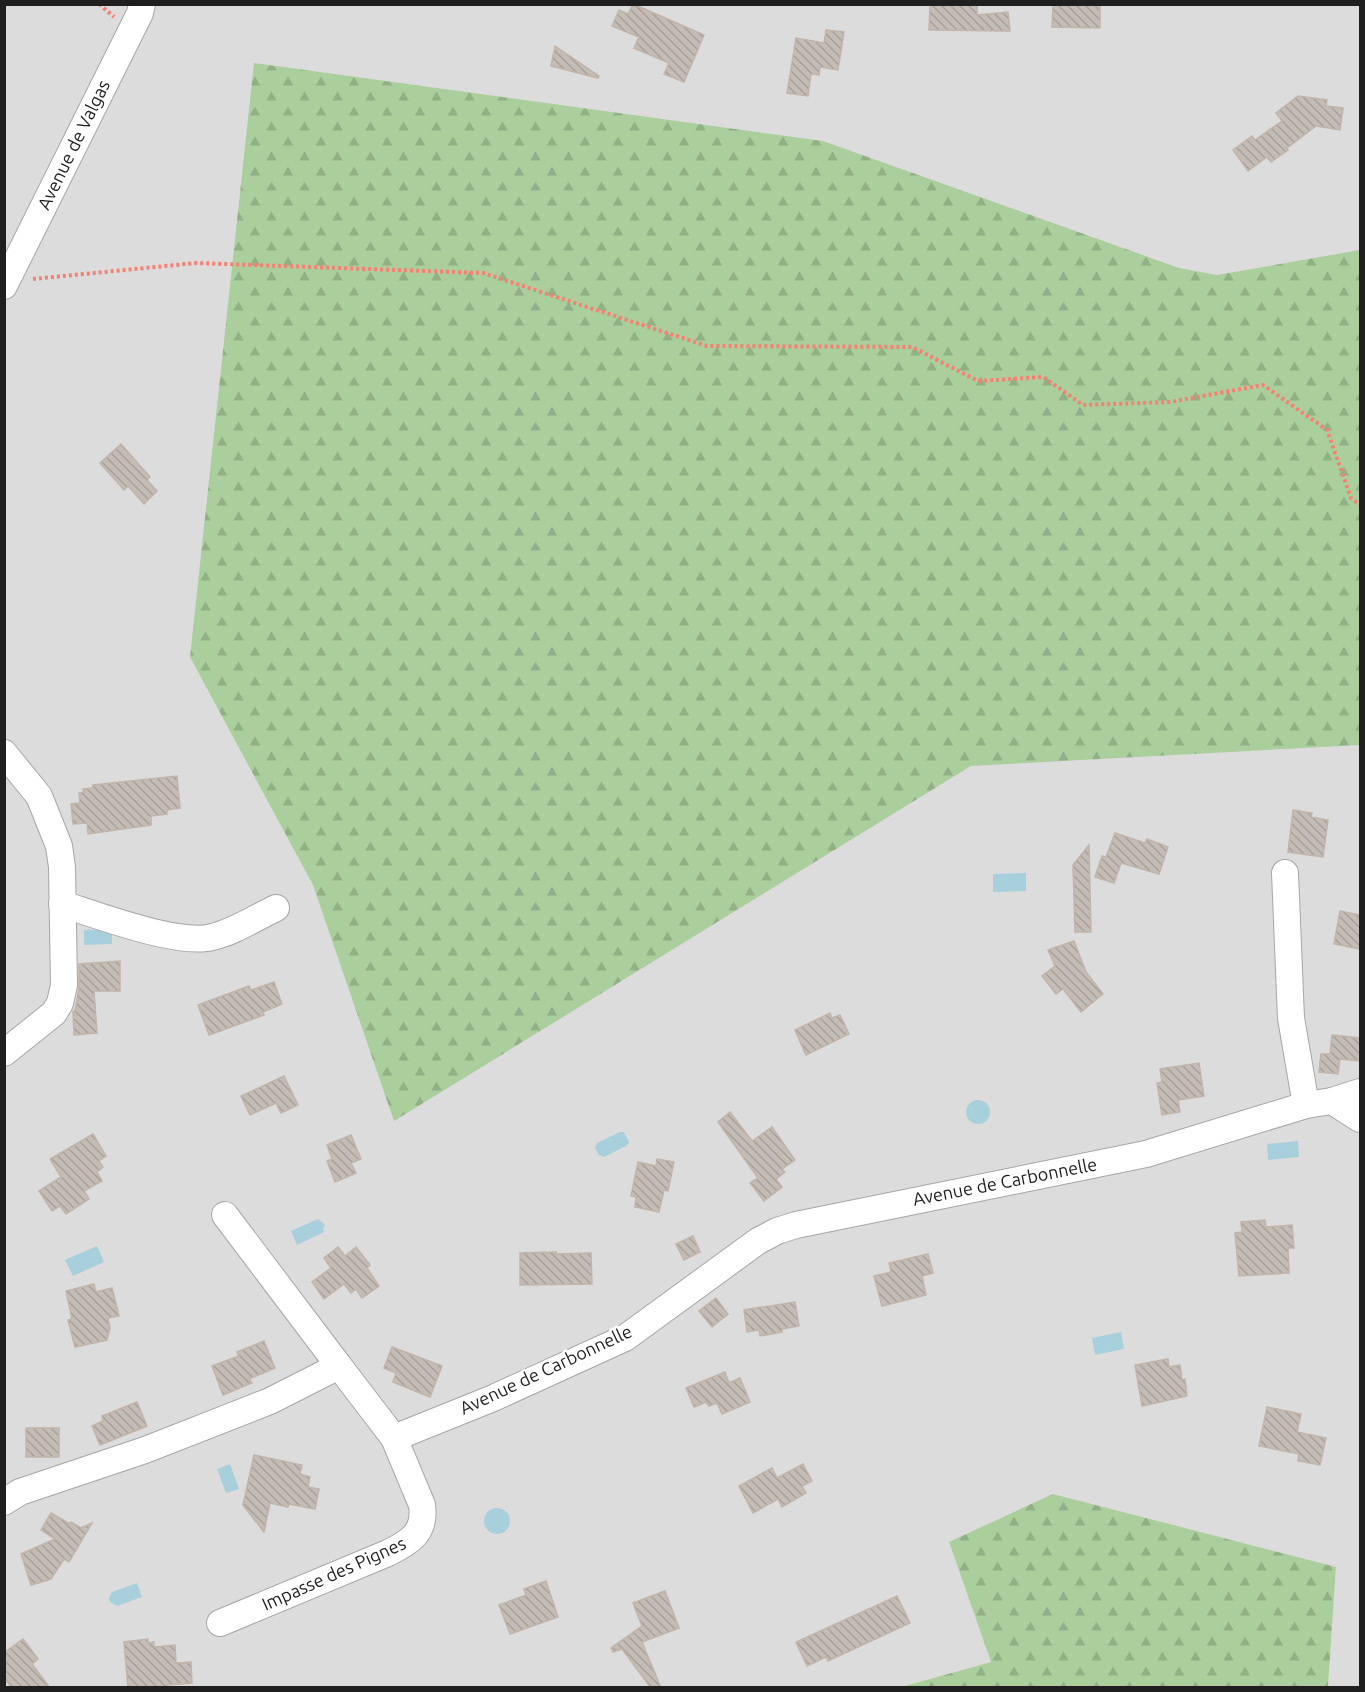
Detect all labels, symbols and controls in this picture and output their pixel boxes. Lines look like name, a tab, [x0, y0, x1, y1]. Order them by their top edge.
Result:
street label: Avenue de Valgas	[33, 76, 113, 213]
street label: Avenue de Carbonnelle	[911, 1153, 1099, 1209]
street label: Avenue de Carbonnelle	[456, 1320, 635, 1418]
street label: Impasse des Pignes	[258, 1532, 409, 1614]

